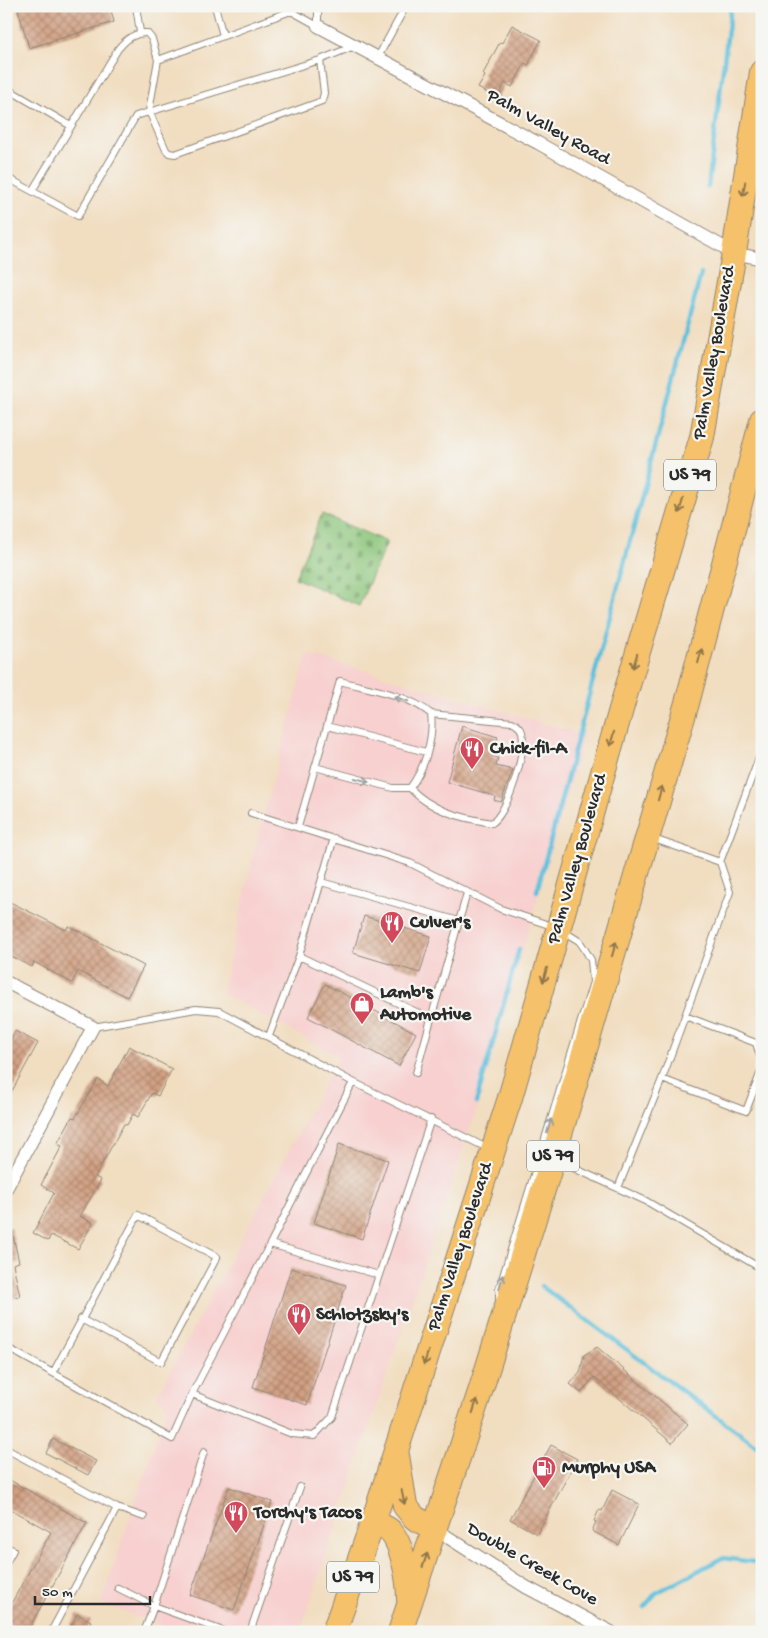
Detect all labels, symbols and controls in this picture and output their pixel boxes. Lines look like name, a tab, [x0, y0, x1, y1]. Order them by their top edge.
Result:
street label: Palm Valley Road	[481, 84, 615, 172]
one-way arrow	[738, 181, 748, 197]
street label: Palm Valley Boulevard	[688, 263, 742, 442]
road number: US 79	[664, 460, 716, 490]
one-way arrow	[676, 497, 686, 513]
one-way arrow	[695, 648, 705, 664]
one-way arrow	[629, 653, 639, 669]
one-way arrow	[394, 693, 410, 703]
one-way arrow	[607, 730, 617, 746]
restaurant icon: Chick-fil-A	[459, 736, 485, 770]
place label: Chick-fil-A	[489, 738, 569, 761]
street label: Palm Valley Boulevard	[542, 770, 614, 948]
one-way arrow	[354, 776, 370, 785]
one-way arrow	[656, 785, 666, 801]
restaurant icon: Culver's	[379, 910, 405, 944]
place label: Culver's	[409, 912, 471, 935]
one-way arrow	[610, 941, 620, 957]
one-way arrow	[539, 967, 549, 983]
place label: Lamb's Automotive	[379, 982, 472, 1027]
shop icon: Lamb's Automotive	[349, 991, 375, 1025]
one-way arrow	[544, 1119, 554, 1135]
road number: US 79	[527, 1140, 579, 1172]
street label: Palm Valley Boulevard	[423, 1158, 500, 1335]
one-way arrow	[497, 1274, 507, 1290]
restaurant icon: Schlotzsky's	[286, 1302, 312, 1336]
place label: Schlotzsky's	[316, 1304, 409, 1327]
one-way arrow	[420, 1350, 430, 1366]
one-way arrow	[471, 1398, 481, 1414]
fuel station icon: Murphy USA	[531, 1455, 557, 1489]
place label: Murphy USA	[562, 1457, 657, 1480]
one-way arrow	[399, 1488, 408, 1504]
restaurant icon: Torchy's Tacos	[223, 1500, 249, 1534]
place label: Torchy's Tacos	[252, 1502, 362, 1525]
street label: Double Creek Cove	[461, 1517, 602, 1612]
one-way arrow	[421, 1553, 430, 1568]
road number: US 79	[327, 1561, 379, 1592]
scale bar	[35, 1573, 150, 1605]
text: 50 m	[42, 1584, 73, 1602]

